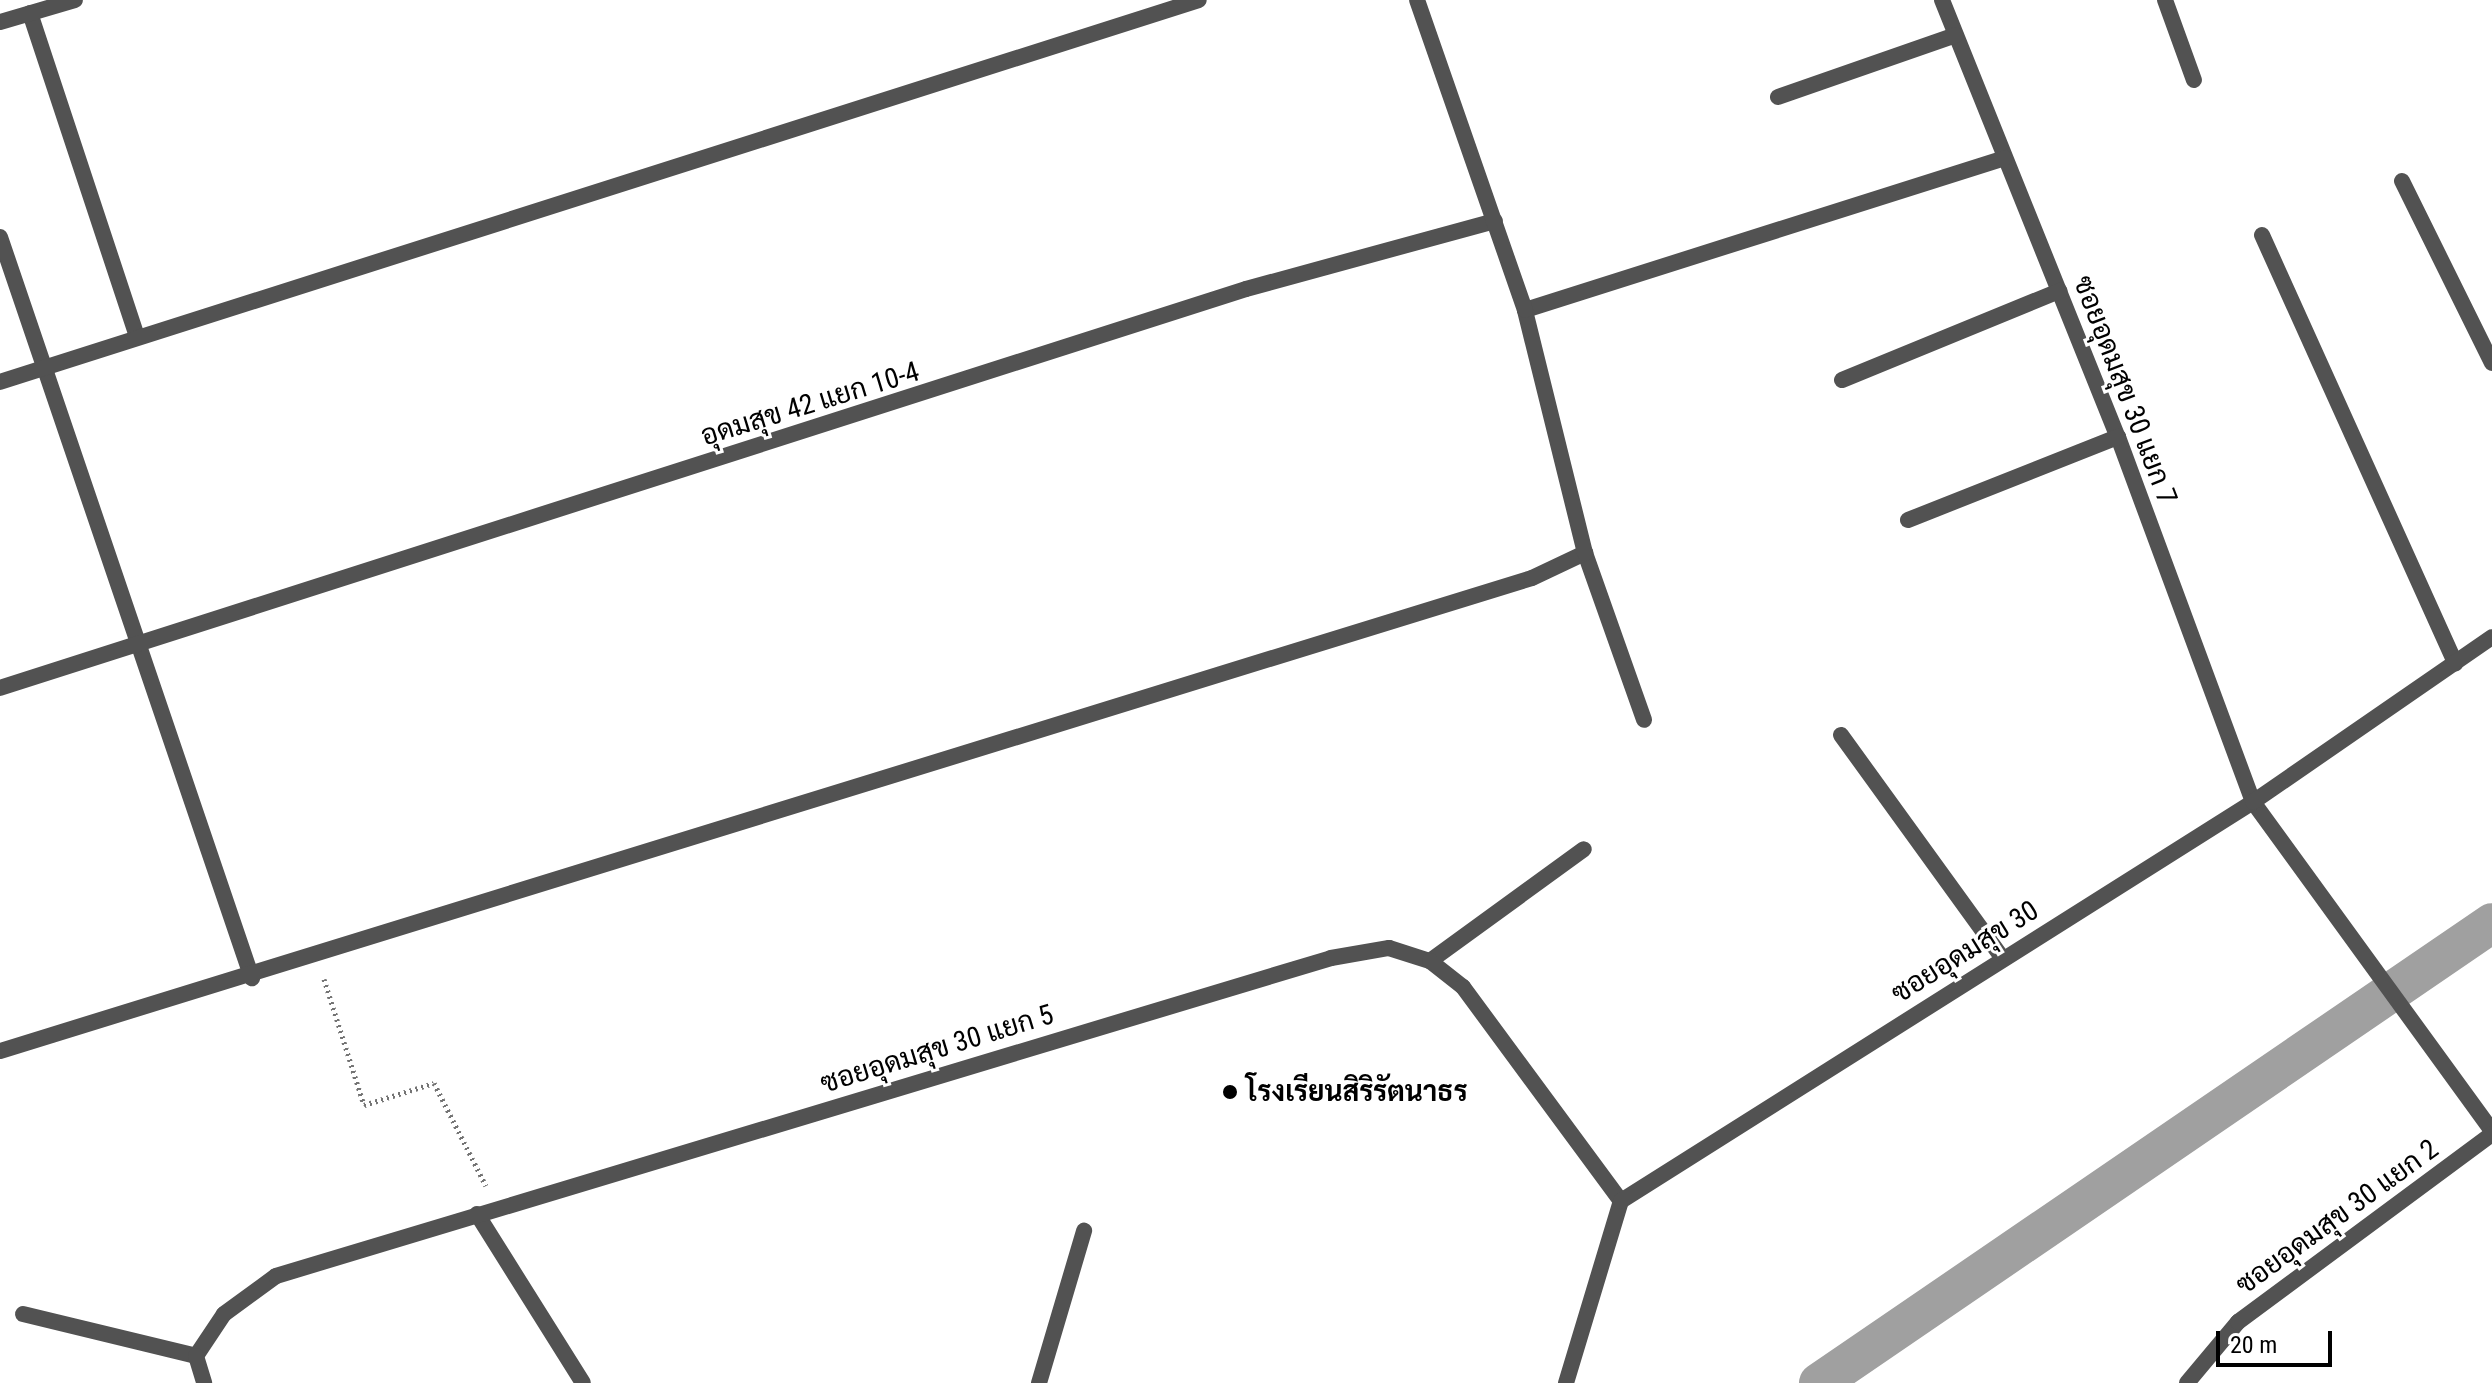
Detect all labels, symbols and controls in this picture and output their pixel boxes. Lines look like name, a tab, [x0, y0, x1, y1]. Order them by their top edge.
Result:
street label: ซอยอุดมสุข 30 แยก 7	[2066, 271, 2184, 509]
street label: อุดมสุข 42 แยก 10-4	[697, 355, 923, 453]
street label: ซอยอุดมสุข 30	[1885, 894, 2045, 1010]
street label: ซอยอุดมสุข 30 แยก 5	[816, 998, 1058, 1100]
place label: โรงเรียนสิริรัตนาธร	[1246, 1075, 1468, 1109]
marker: โรงเรียนสิริรัตนาธร	[1221, 1083, 1239, 1101]
street label: ซอยอุดมสุข 30 แยก 2	[2229, 1132, 2445, 1302]
scale bar	[2220, 1315, 2336, 1365]
text: 20 m	[2230, 1331, 2277, 1359]

